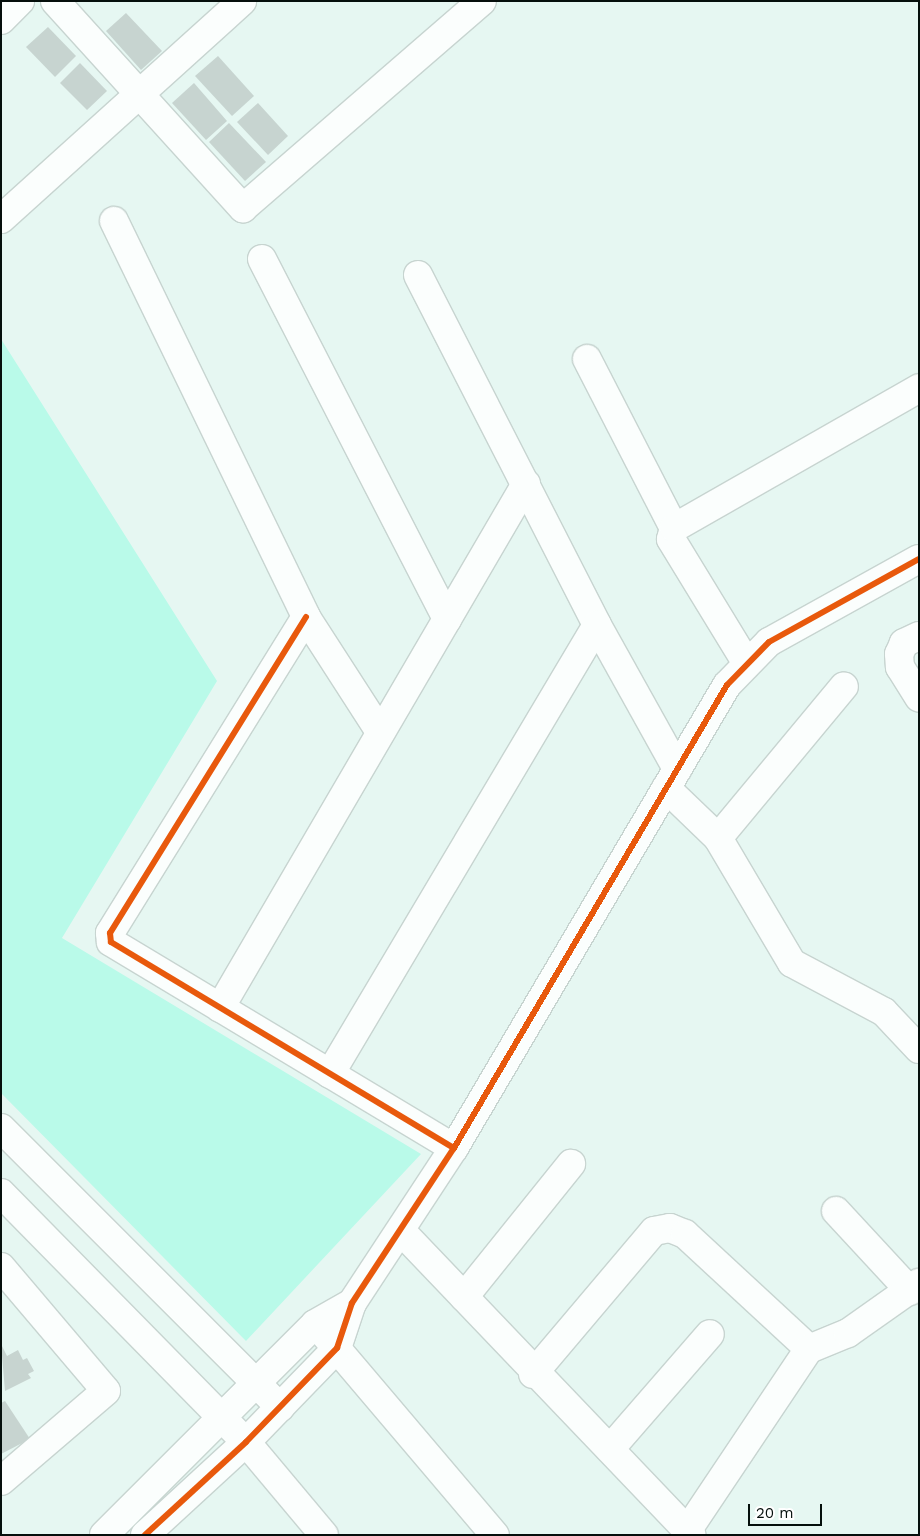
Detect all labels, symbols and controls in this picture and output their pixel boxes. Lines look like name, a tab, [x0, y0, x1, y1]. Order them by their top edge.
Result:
scale bar	[750, 1494, 824, 1526]
text: 20 m	[756, 1504, 794, 1522]

